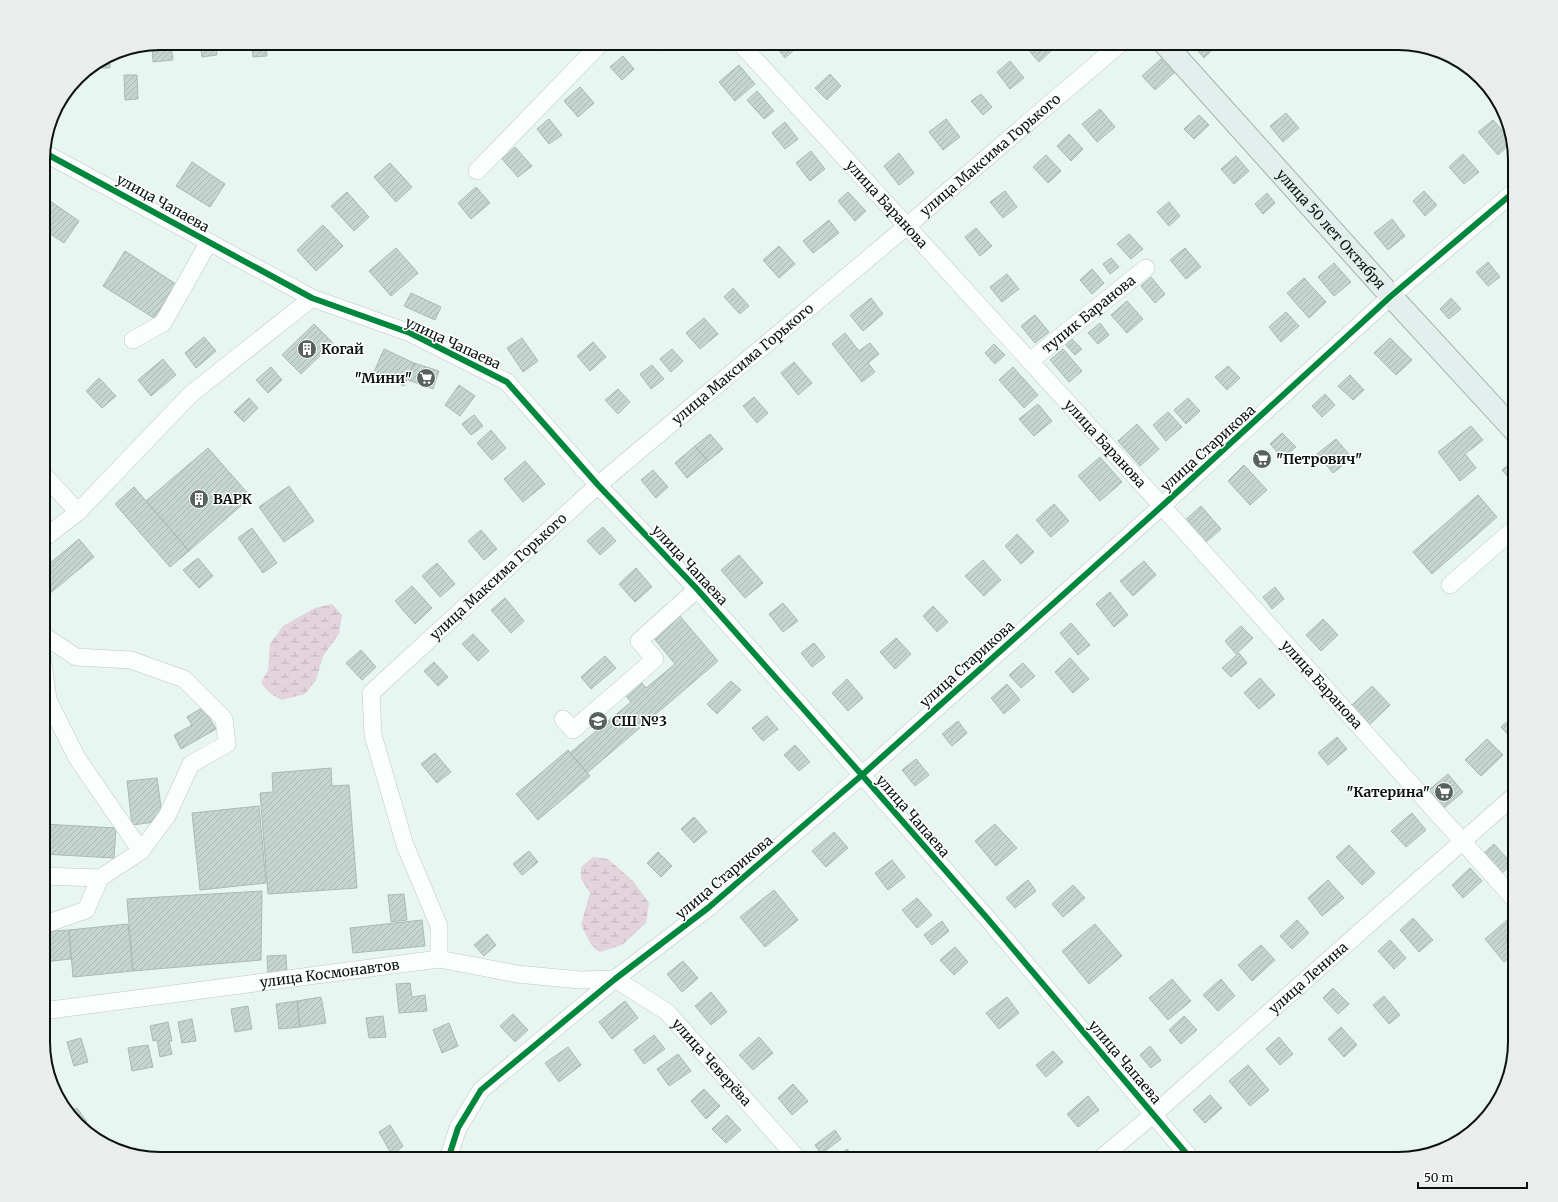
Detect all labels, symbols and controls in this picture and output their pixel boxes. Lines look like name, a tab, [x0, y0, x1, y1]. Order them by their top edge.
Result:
street label: улица Максима Горького	[916, 90, 1064, 220]
street label: улица Баранова	[842, 156, 932, 252]
street label: улица 50 лет Октября	[1272, 165, 1389, 293]
street label: улица Чапаева	[113, 170, 213, 236]
street label: тупик Баранова	[1038, 271, 1139, 357]
street label: улица Максима Горького	[668, 299, 817, 428]
street label: улица Чапаева	[402, 313, 504, 373]
building icon: Когай	[296, 338, 318, 360]
place label: Когай	[321, 340, 364, 358]
supermarket icon: "Мини"	[415, 367, 437, 389]
place label: "Мини"	[354, 369, 412, 387]
street label: улица Баранова	[1060, 396, 1150, 492]
street label: улица Старикова	[1157, 400, 1259, 495]
supermarket icon: "Петрович"	[1251, 448, 1273, 470]
place label: "Петрович"	[1276, 450, 1362, 468]
building icon: ВАРК	[188, 488, 210, 510]
place label: ВАРК	[213, 490, 253, 508]
street label: улица Максима Горького	[426, 509, 570, 644]
street label: улица Чапаева	[648, 521, 732, 609]
street label: улица Старикова	[916, 616, 1018, 711]
street label: улица Баранова	[1277, 636, 1367, 733]
school or university icon: СШ №3	[587, 710, 609, 732]
place label: СШ №3	[612, 712, 667, 730]
street label: улица Чапаева	[872, 771, 954, 861]
supermarket icon: "Катерина"	[1433, 781, 1455, 803]
place label: "Катерина"	[1346, 783, 1430, 801]
street label: улица Старикова	[672, 831, 777, 923]
street label: улица Ленина	[1265, 938, 1352, 1018]
street label: улица Космонавтов	[259, 955, 400, 991]
street label: улица Чеверёва	[668, 1015, 756, 1110]
street label: улица Чапаева	[1085, 1016, 1166, 1108]
scale bar	[1418, 1164, 1527, 1190]
text: 50 m	[1424, 1170, 1453, 1185]

